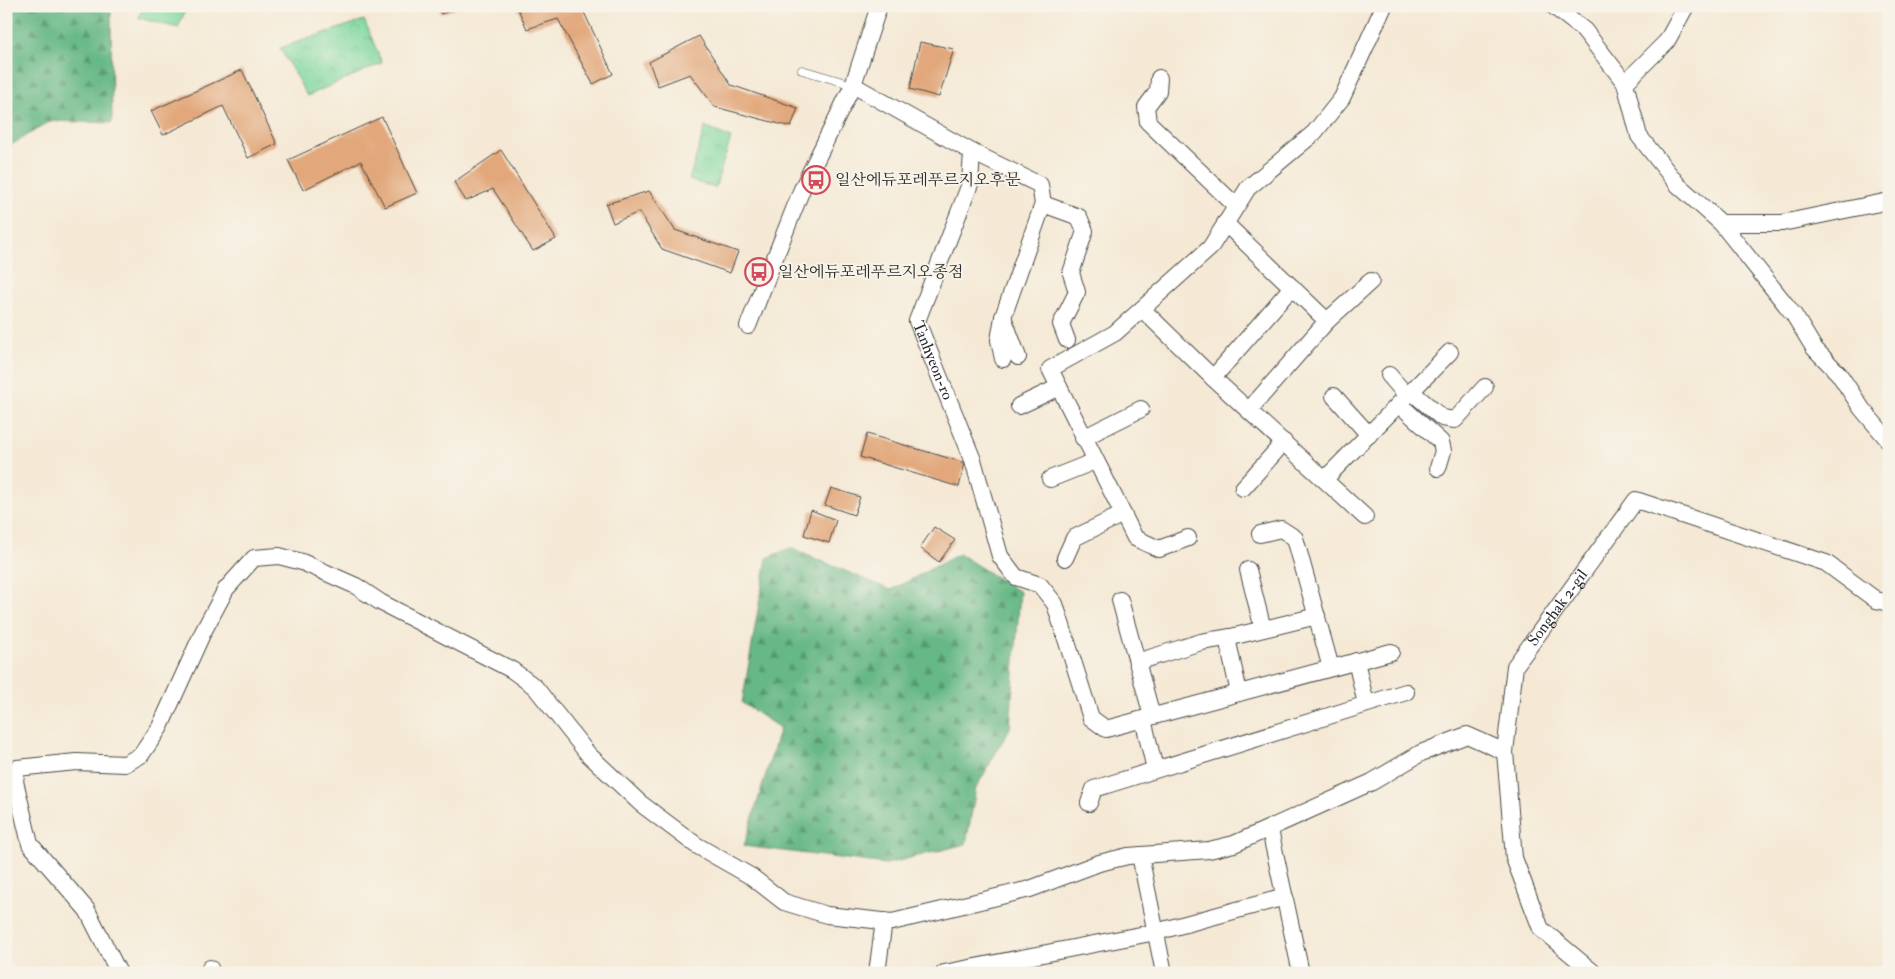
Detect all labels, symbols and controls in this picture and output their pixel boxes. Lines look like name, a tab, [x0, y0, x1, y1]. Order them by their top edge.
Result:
bus stop icon: 일산에듀포레푸르지오후문	[801, 165, 831, 195]
place label: 일산에듀포레푸르지오후문	[835, 170, 1021, 190]
bus stop icon: 일산에듀포레푸르지오종점	[744, 257, 774, 287]
place label: 일산에듀포레푸르지오종점	[778, 262, 963, 282]
street label: Tanhyeon-ro	[908, 318, 958, 403]
street label: Songhak 2-gil	[1523, 565, 1592, 650]

